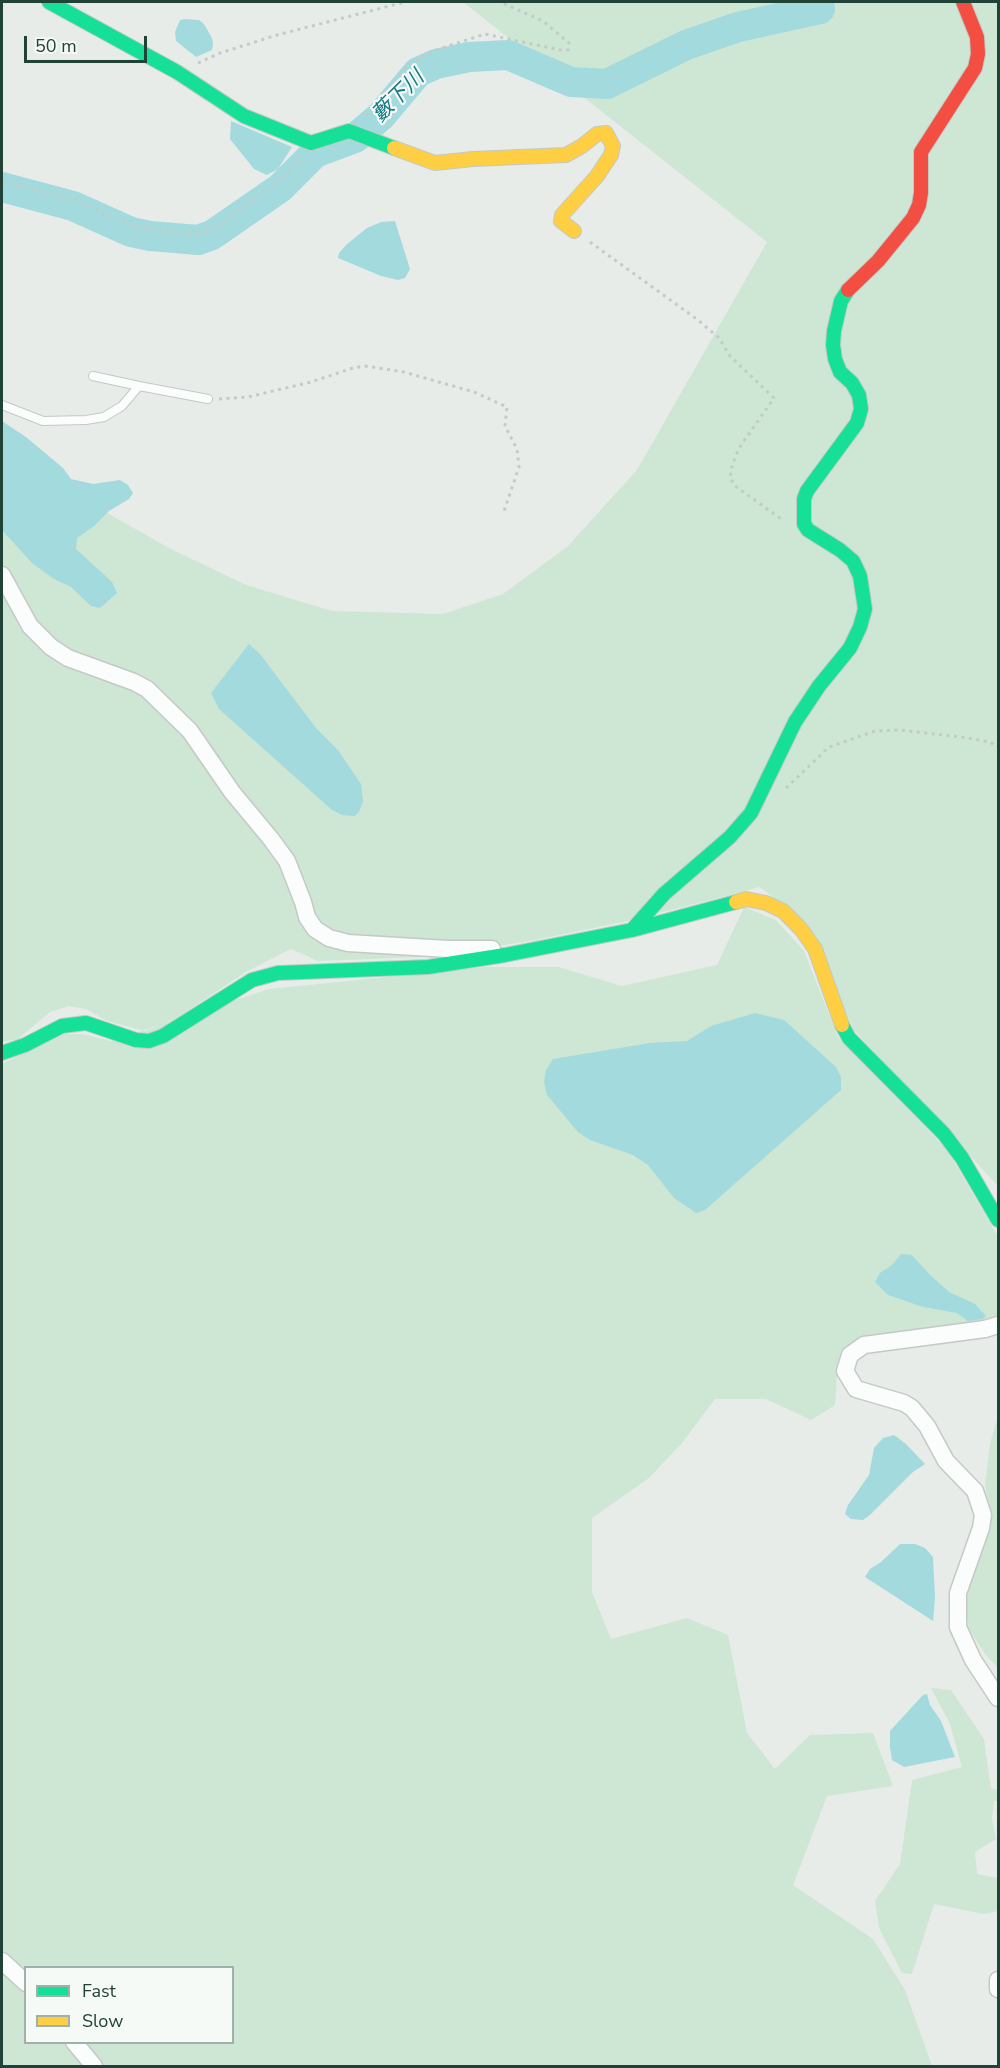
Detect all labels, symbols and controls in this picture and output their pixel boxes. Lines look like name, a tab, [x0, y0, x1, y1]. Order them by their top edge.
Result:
scale bar	[27, 24, 150, 62]
text: 50 m	[35, 34, 77, 58]
water label: 藪下川	[368, 66, 430, 128]
legend	[24, 1966, 234, 2044]
text: Fast	[82, 1979, 116, 2003]
text: Slow	[82, 2009, 123, 2033]

